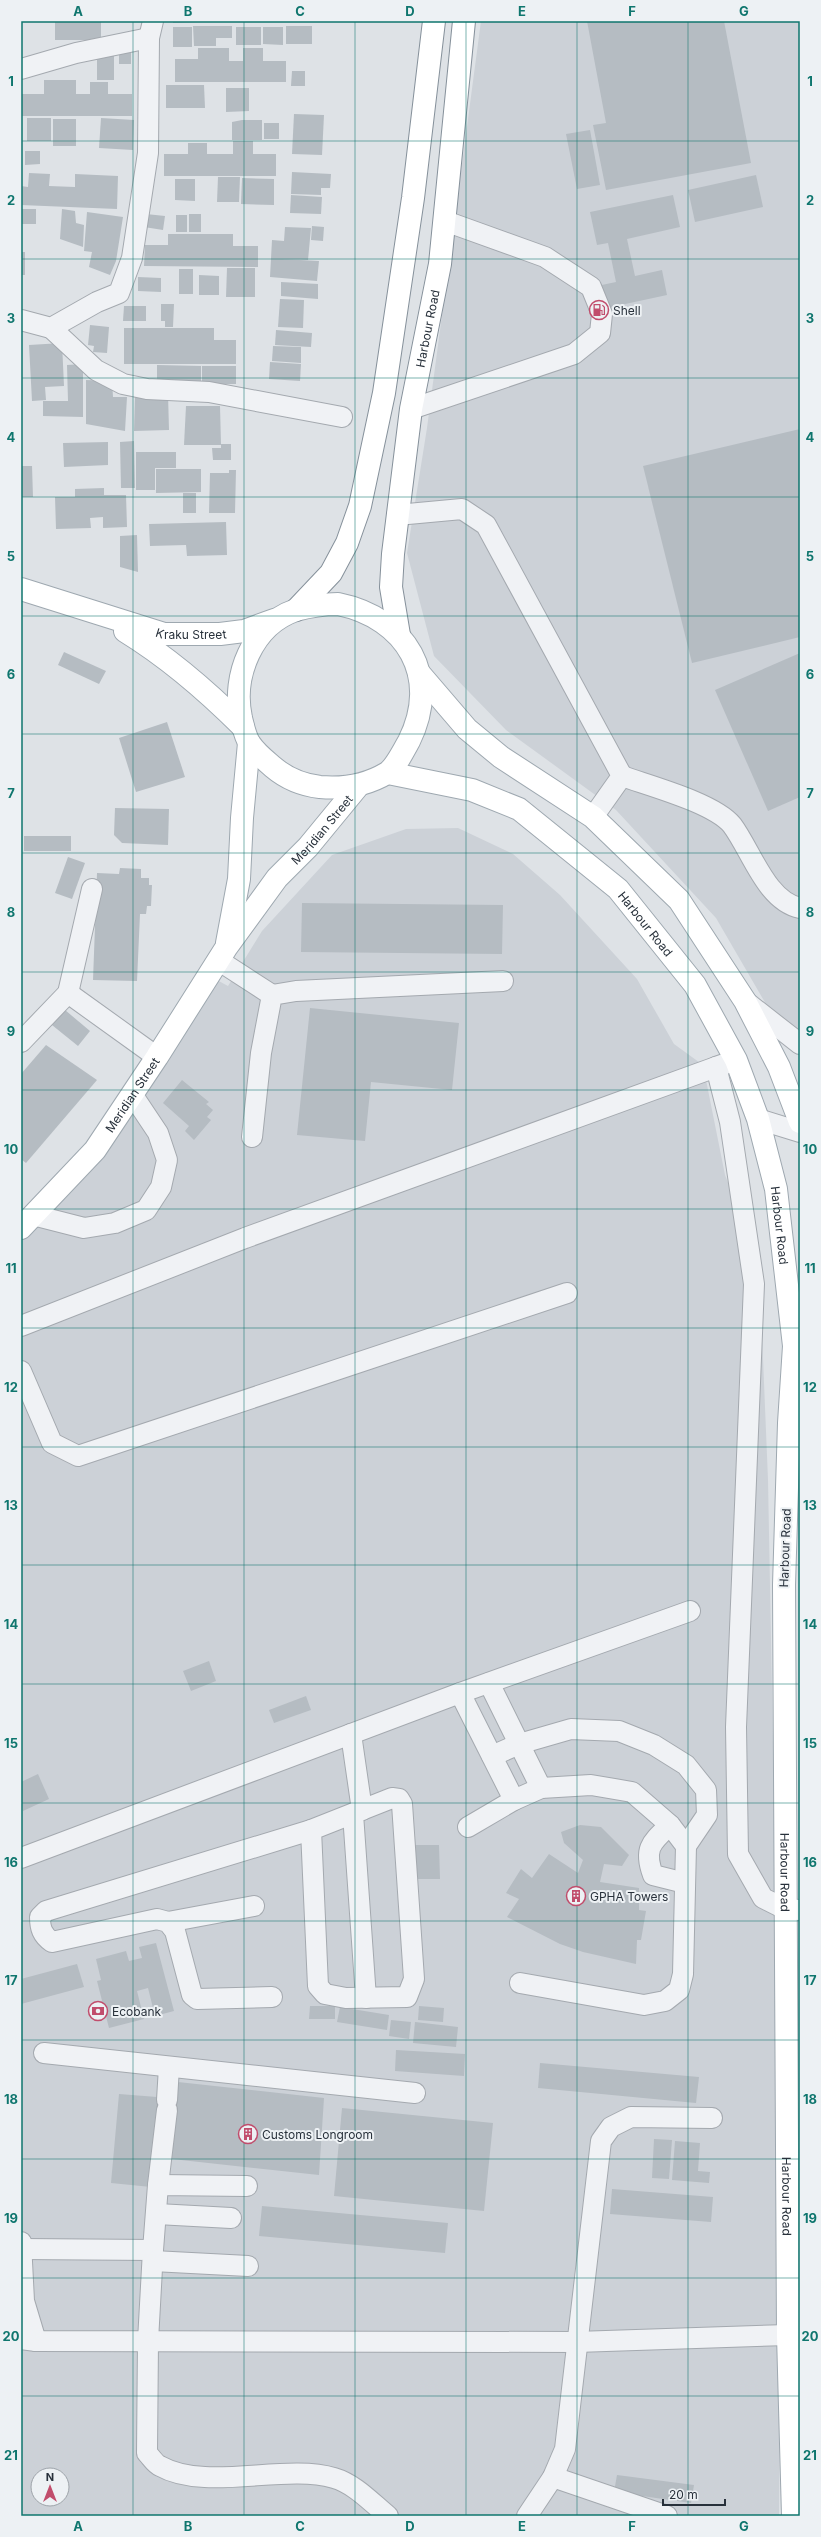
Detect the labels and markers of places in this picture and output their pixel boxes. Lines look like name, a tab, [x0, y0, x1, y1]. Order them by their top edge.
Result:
fuel station icon: Shell	[588, 299, 610, 321]
place label: Shell	[613, 303, 641, 318]
building icon: GPHA Towers	[565, 1885, 587, 1907]
place label: GPHA Towers	[590, 1889, 668, 1904]
bank icon: Ecobank	[87, 2000, 109, 2022]
place label: Ecobank	[112, 2004, 162, 2019]
building icon: Customs Longroom	[237, 2123, 259, 2145]
place label: Customs Longroom	[262, 2127, 373, 2142]

